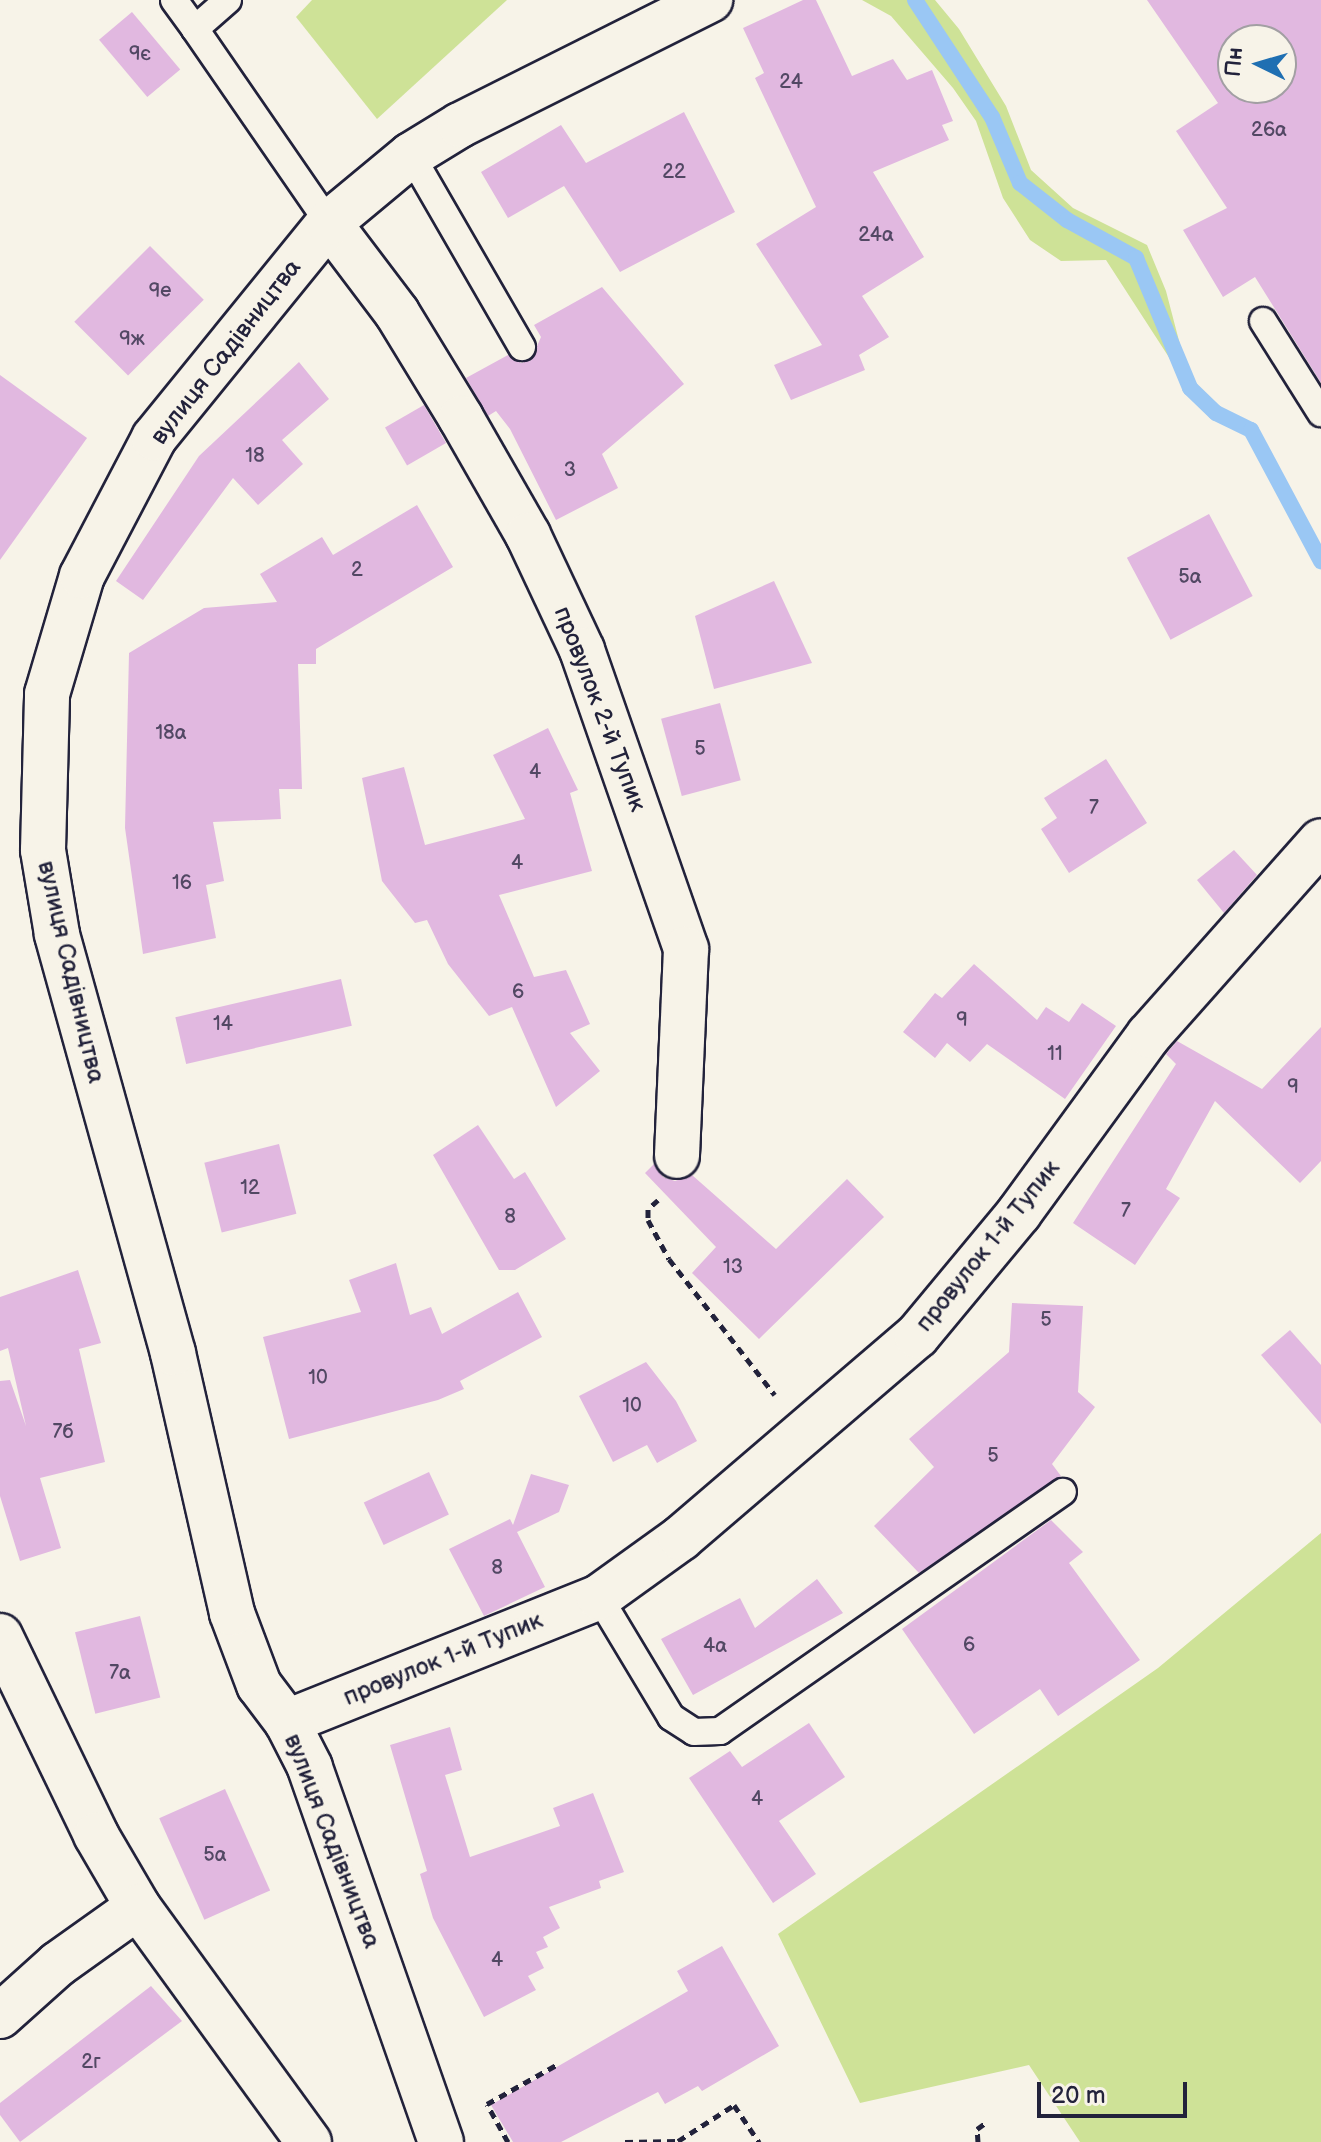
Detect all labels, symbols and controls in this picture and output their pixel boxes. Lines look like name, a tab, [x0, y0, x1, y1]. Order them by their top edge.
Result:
north arrow	[1217, 24, 1297, 104]
house number: 9є	[129, 42, 151, 66]
text: Пн	[1220, 46, 1249, 78]
house number: 24	[779, 70, 803, 94]
house number: 26а	[1251, 118, 1287, 142]
house number: 22	[662, 160, 686, 184]
house number: 24а	[858, 223, 894, 247]
street label: вулиця Садівництва	[145, 254, 307, 450]
house number: 9е	[149, 279, 171, 303]
house number: 9ж	[119, 327, 145, 351]
house number: 18	[245, 444, 265, 468]
house number: 3	[564, 458, 576, 482]
house number: 2	[351, 558, 363, 582]
house number: 5а	[1178, 565, 1202, 589]
street label: провулок 2-й Тупик	[548, 602, 652, 816]
house number: 18а	[155, 721, 187, 745]
house number: 5	[694, 737, 706, 761]
house number: 4	[529, 760, 541, 784]
house number: 7	[1089, 796, 1099, 820]
house number: 4	[511, 851, 523, 875]
street label: вулиця Садівництва	[31, 858, 111, 1086]
house number: 16	[172, 871, 192, 895]
house number: 6	[512, 980, 524, 1004]
house number: 9	[956, 1008, 968, 1032]
house number: 14	[213, 1012, 233, 1036]
house number: 11	[1047, 1042, 1063, 1066]
house number: 9	[1287, 1075, 1299, 1099]
street label: провулок 1-й Тупик	[910, 1154, 1066, 1338]
house number: 12	[240, 1176, 260, 1200]
house number: 7	[1121, 1199, 1131, 1223]
house number: 8	[504, 1205, 516, 1229]
house number: 13	[723, 1255, 743, 1279]
house number: 5	[1040, 1308, 1052, 1332]
house number: 10	[308, 1366, 328, 1390]
house number: 10	[622, 1394, 642, 1418]
house number: 7б	[53, 1420, 73, 1444]
house number: 5	[987, 1444, 999, 1468]
house number: 8	[491, 1556, 503, 1580]
street label: провулок 1-й Тупик	[339, 1606, 547, 1712]
house number: 6	[963, 1633, 975, 1657]
house number: 4а	[703, 1634, 727, 1658]
house number: 7а	[109, 1661, 131, 1685]
street label: вулиця Садівництва	[278, 1730, 386, 1952]
house number: 4	[751, 1787, 763, 1811]
house number: 5а	[203, 1843, 227, 1867]
house number: 4	[491, 1948, 503, 1972]
house number: 2г	[81, 2050, 101, 2074]
scale bar	[1041, 2066, 1191, 2116]
text: 20 m	[1051, 2081, 1106, 2110]

